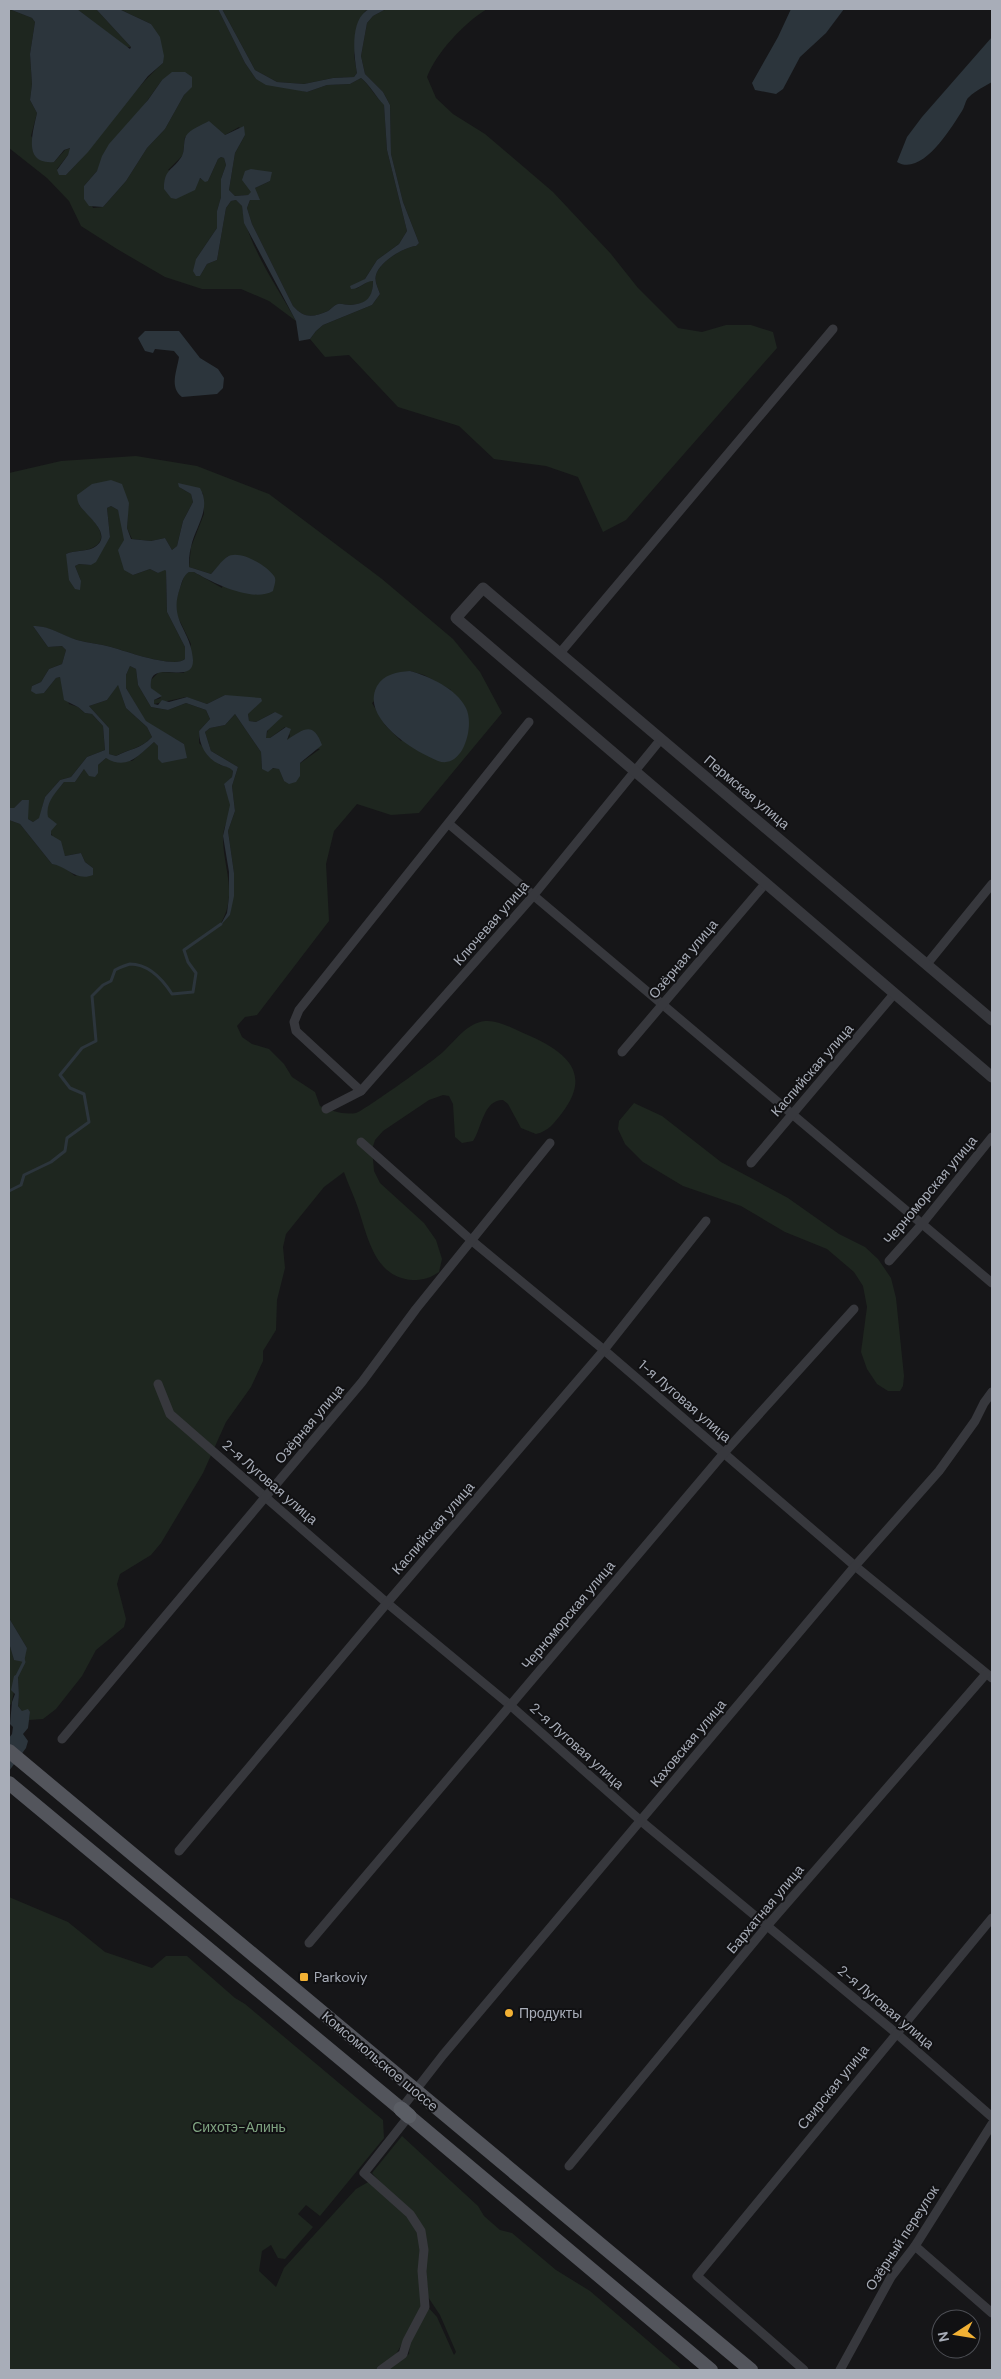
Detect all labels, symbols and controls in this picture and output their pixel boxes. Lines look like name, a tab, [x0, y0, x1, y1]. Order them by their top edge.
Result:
street label: Пермская улица	[701, 751, 794, 833]
street label: Ключевая улица	[449, 877, 533, 969]
street label: Озёрная улица	[645, 915, 722, 1002]
street label: Каспийская улица	[767, 1020, 857, 1120]
street label: Черноморская улица	[879, 1132, 981, 1248]
street label: 1-я Луговая улица	[635, 1356, 735, 1446]
street label: Озёрная улица	[271, 1380, 348, 1467]
street label: 2-я Луговая улица	[219, 1436, 322, 1529]
street label: Каспийская улица	[388, 1478, 478, 1578]
street label: Черноморская улица	[517, 1557, 619, 1673]
street label: Каховская улица	[646, 1695, 730, 1790]
street label: 2-я Луговая улица	[526, 1699, 628, 1793]
street label: Бархатная улица	[723, 1861, 808, 1957]
street label: 2-я Луговая улица	[834, 1961, 938, 2053]
place label: Parkoviy	[314, 1968, 368, 1986]
marker: Parkoviy	[298, 1971, 310, 1983]
place label: Продукты	[519, 2004, 582, 2022]
street label: Комсомольское шоссе	[318, 2007, 442, 2115]
marker: Продукты	[503, 2007, 515, 2019]
street label: Свирская улица	[793, 2041, 873, 2133]
park label: Сихотэ-Алинь	[192, 2118, 286, 2136]
street label: Озёрный переулок	[861, 2181, 943, 2294]
north arrow	[931, 2309, 981, 2359]
text: N	[933, 2330, 953, 2344]

